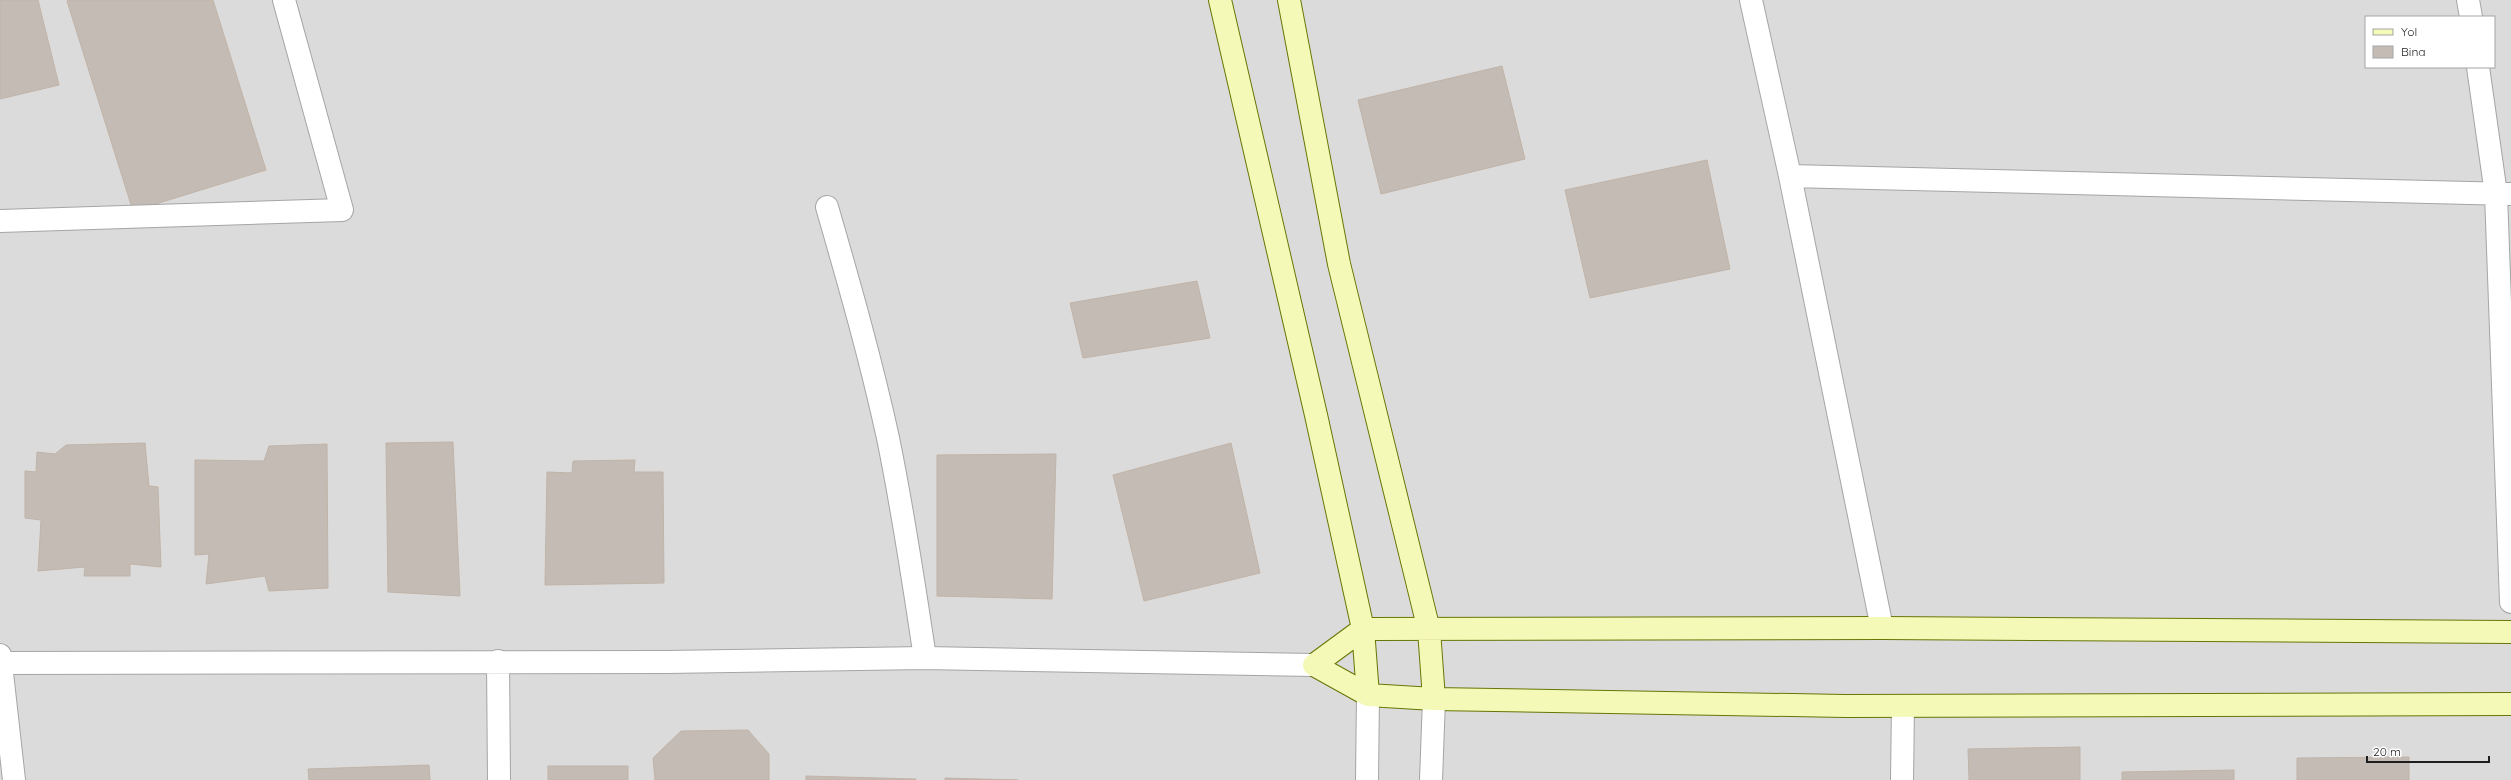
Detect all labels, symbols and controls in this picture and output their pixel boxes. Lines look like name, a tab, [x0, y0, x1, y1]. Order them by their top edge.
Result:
legend	[2365, 16, 2495, 68]
text: Yol	[2401, 24, 2417, 39]
text: Bina	[2401, 44, 2426, 59]
scale bar	[2367, 738, 2489, 764]
text: 20 m	[2373, 744, 2401, 759]

